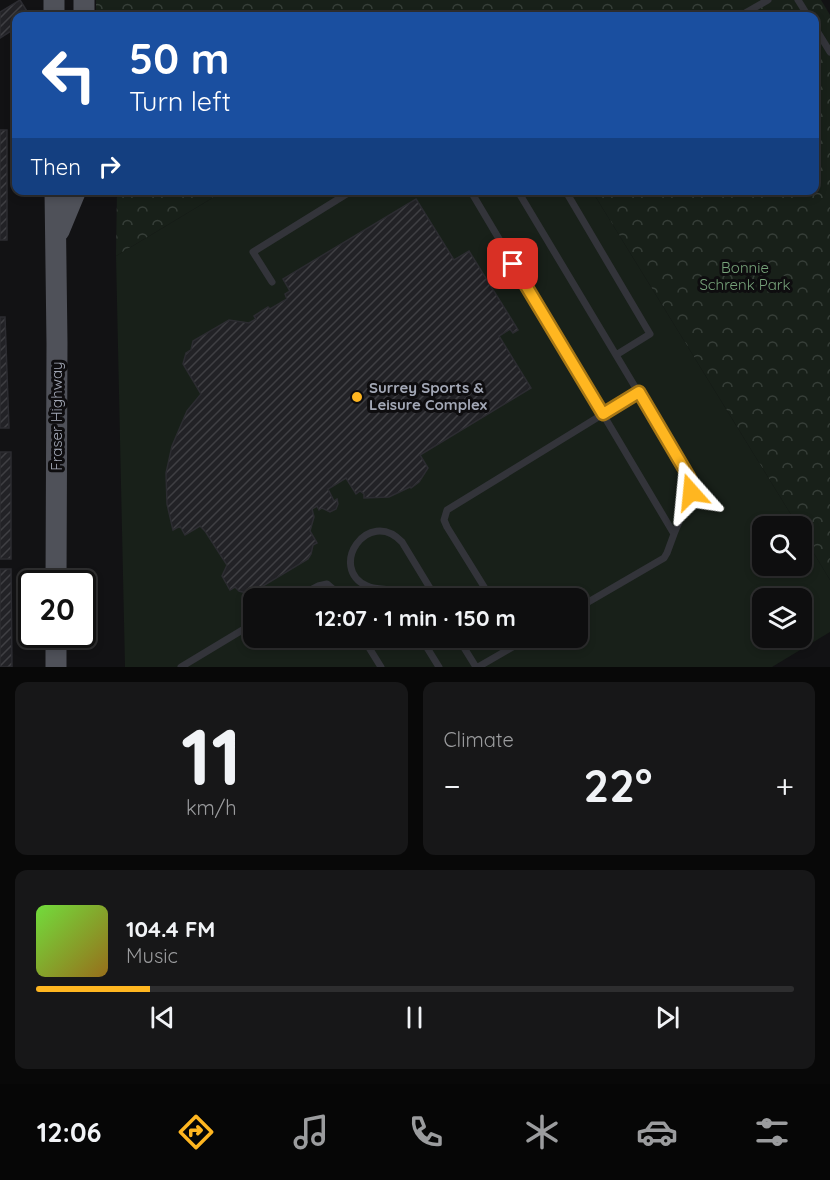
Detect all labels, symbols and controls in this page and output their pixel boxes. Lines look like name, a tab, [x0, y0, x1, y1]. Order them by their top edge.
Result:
text: 50 m	[129, 32, 229, 85]
icon: left	[30, 36, 108, 114]
text: Turn left	[129, 84, 231, 118]
icon: right	[93, 150, 126, 183]
text: Then	[30, 153, 81, 181]
pin	[487, 238, 538, 289]
icon: arrive	[496, 247, 529, 280]
park label: Bonnie Schrenk Park	[699, 258, 791, 294]
street label: Fraser Highway	[47, 361, 66, 471]
place label: Surrey Sports & Leisure Complex	[369, 378, 488, 414]
marker: Surrey Sports & Leisure Complex	[350, 390, 364, 404]
position arrow	[659, 460, 723, 524]
map controls	[752, 516, 812, 648]
button: search	[752, 516, 812, 576]
speed limit sign: 20	[18, 570, 96, 648]
button: layers	[752, 588, 812, 648]
text: 12:07 · 1 min · 150 m	[315, 604, 516, 632]
text: 11	[181, 707, 242, 805]
text: Climate	[444, 727, 514, 752]
text: 22°	[584, 757, 652, 813]
text: −	[444, 765, 461, 806]
text: +	[775, 765, 794, 806]
text: km/h	[186, 795, 237, 820]
text: 104.4 FM	[126, 915, 215, 943]
text: Music	[126, 943, 178, 968]
icon: previous	[146, 1001, 179, 1034]
icon: pause	[398, 1001, 431, 1034]
icon: next	[651, 1001, 684, 1034]
icon: directions	[175, 1111, 217, 1153]
icon: music	[290, 1111, 332, 1153]
icon: phone	[405, 1111, 447, 1153]
icon: climate	[521, 1111, 563, 1153]
icon: car	[636, 1111, 678, 1153]
icon: filters	[751, 1111, 793, 1153]
text: 12:06	[37, 1115, 101, 1149]

